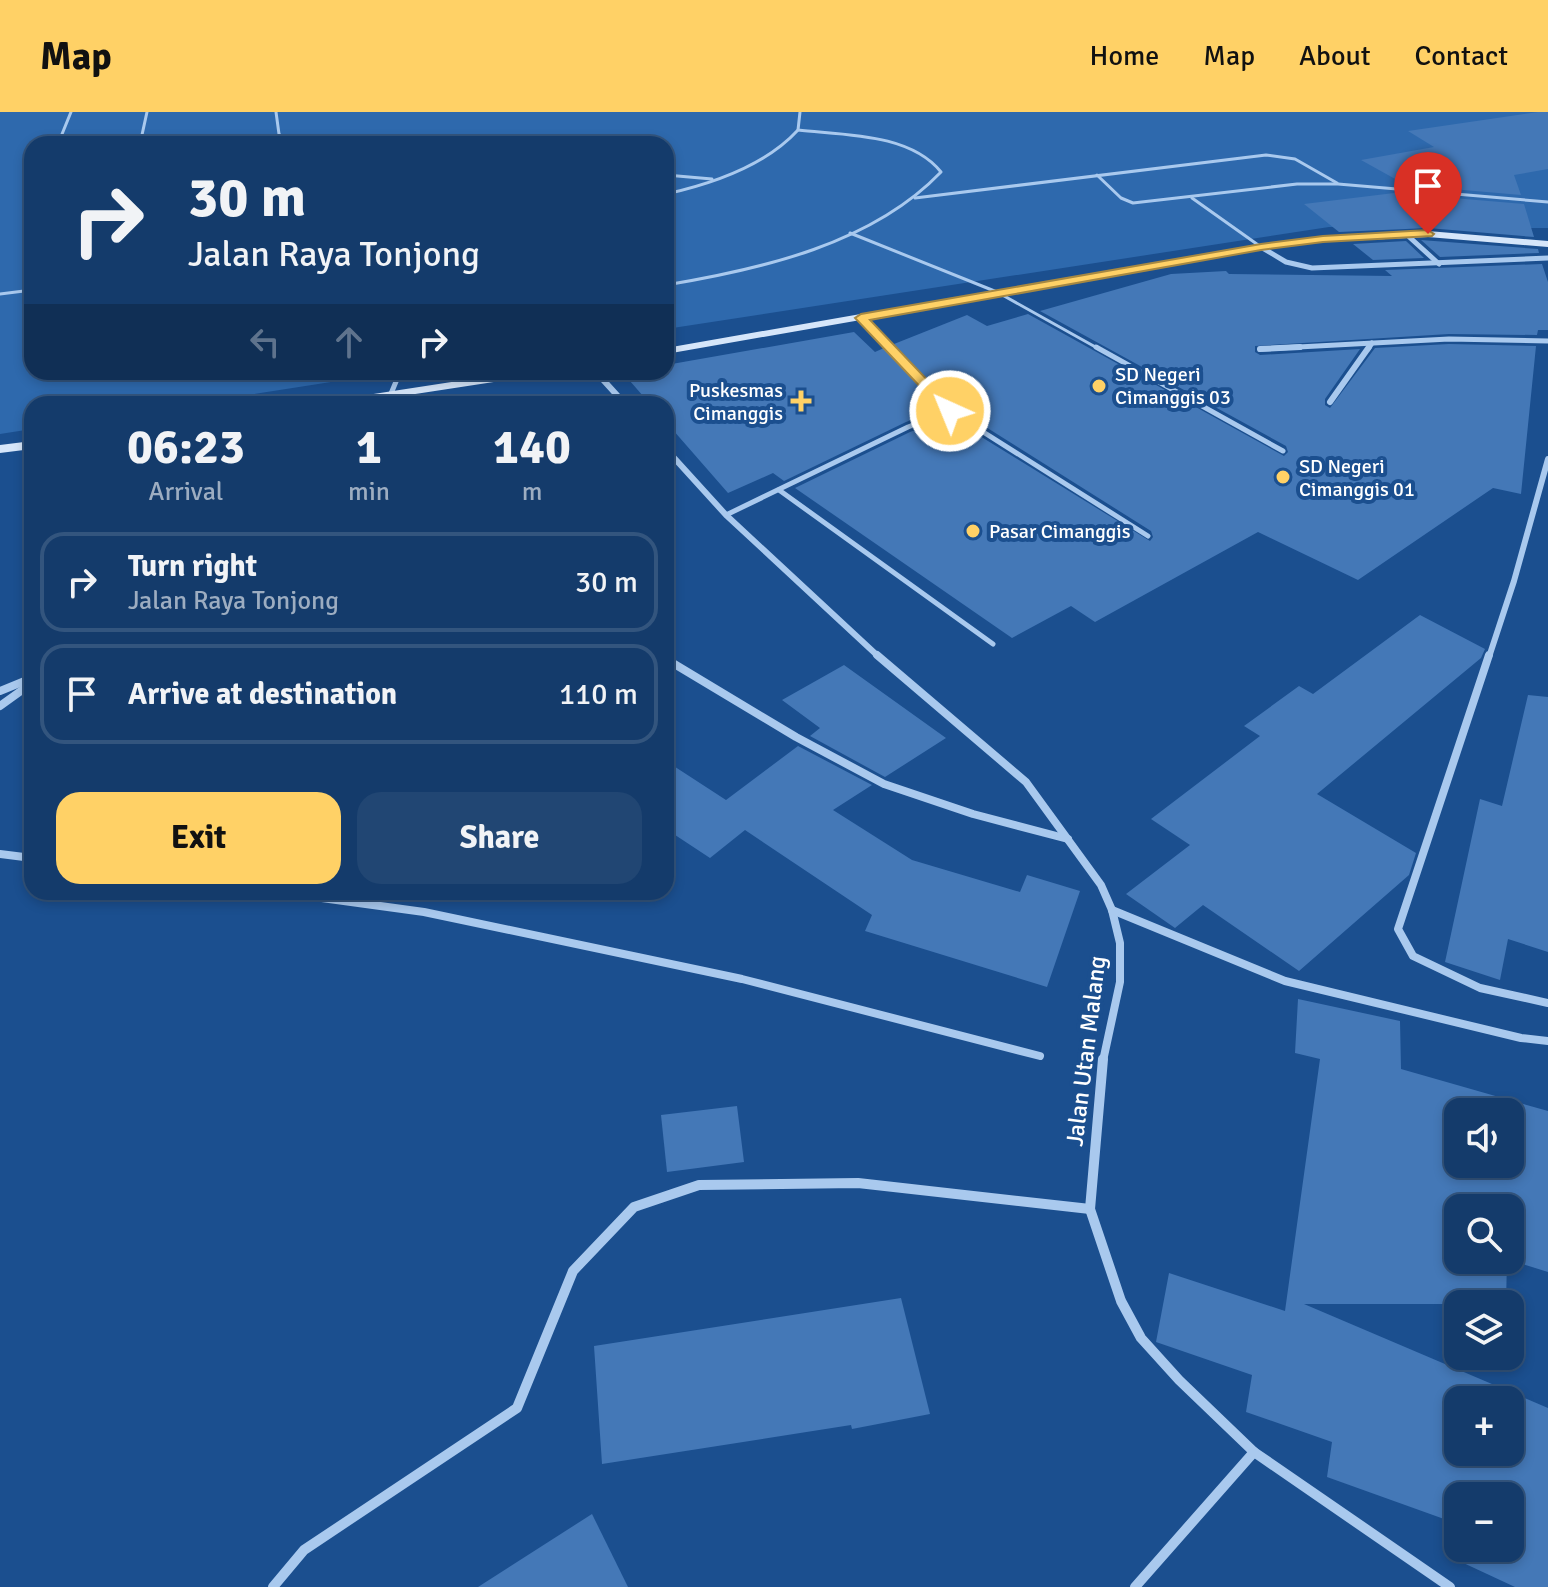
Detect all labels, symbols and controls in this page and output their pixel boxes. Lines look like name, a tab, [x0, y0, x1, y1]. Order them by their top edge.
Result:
text: Map	[40, 33, 112, 80]
text: Home	[1090, 39, 1159, 73]
text: Map	[1203, 39, 1255, 73]
text: About	[1299, 39, 1371, 73]
text: Contact	[1415, 39, 1508, 73]
pin	[1394, 152, 1462, 234]
text: 30 m	[188, 163, 306, 232]
icon: arrive	[1406, 164, 1450, 208]
icon: right	[56, 168, 160, 272]
text: Jalan Raya Tonjong	[188, 232, 480, 277]
icon: left	[243, 320, 287, 364]
icon: ahead	[327, 320, 371, 364]
icon: right	[411, 320, 455, 364]
place label: SD Negeri Cimanggis 03	[1115, 362, 1231, 410]
position arrow	[908, 369, 992, 453]
marker: SD Negeri Cimanggis 03	[1090, 377, 1108, 395]
place label: Puskesmas Cimanggis	[689, 378, 783, 426]
marker: Puskesmas Cimanggis	[790, 390, 812, 412]
text: 06:23	[127, 418, 245, 477]
text: 1	[356, 418, 382, 477]
text: 140	[493, 418, 571, 477]
place label: SD Negeri Cimanggis 01	[1299, 454, 1415, 502]
marker: SD Negeri Cimanggis 01	[1274, 468, 1292, 486]
text: Arrival	[149, 476, 223, 508]
text: min	[348, 476, 390, 508]
text: m	[522, 476, 542, 508]
place label: Pasar Cimanggis	[989, 519, 1131, 544]
marker: Pasar Cimanggis	[964, 522, 982, 540]
text: Turn right	[128, 548, 257, 585]
icon: right	[60, 560, 104, 604]
text: 30 m	[575, 564, 638, 601]
text: Jalan Raya Tonjong	[128, 585, 339, 617]
icon: arrive	[60, 672, 104, 716]
text: Arrive at destination	[128, 676, 397, 713]
text: 110 m	[559, 676, 638, 713]
button: Exit	[56, 792, 341, 884]
button: Share	[357, 792, 642, 884]
street label: Jalan Utan Malang	[1059, 954, 1113, 1148]
map controls	[1444, 1098, 1524, 1562]
button: sound	[1444, 1098, 1524, 1178]
button: search	[1444, 1194, 1524, 1274]
button: layers	[1444, 1290, 1524, 1370]
button: +	[1444, 1386, 1524, 1466]
button: −	[1444, 1482, 1524, 1562]

